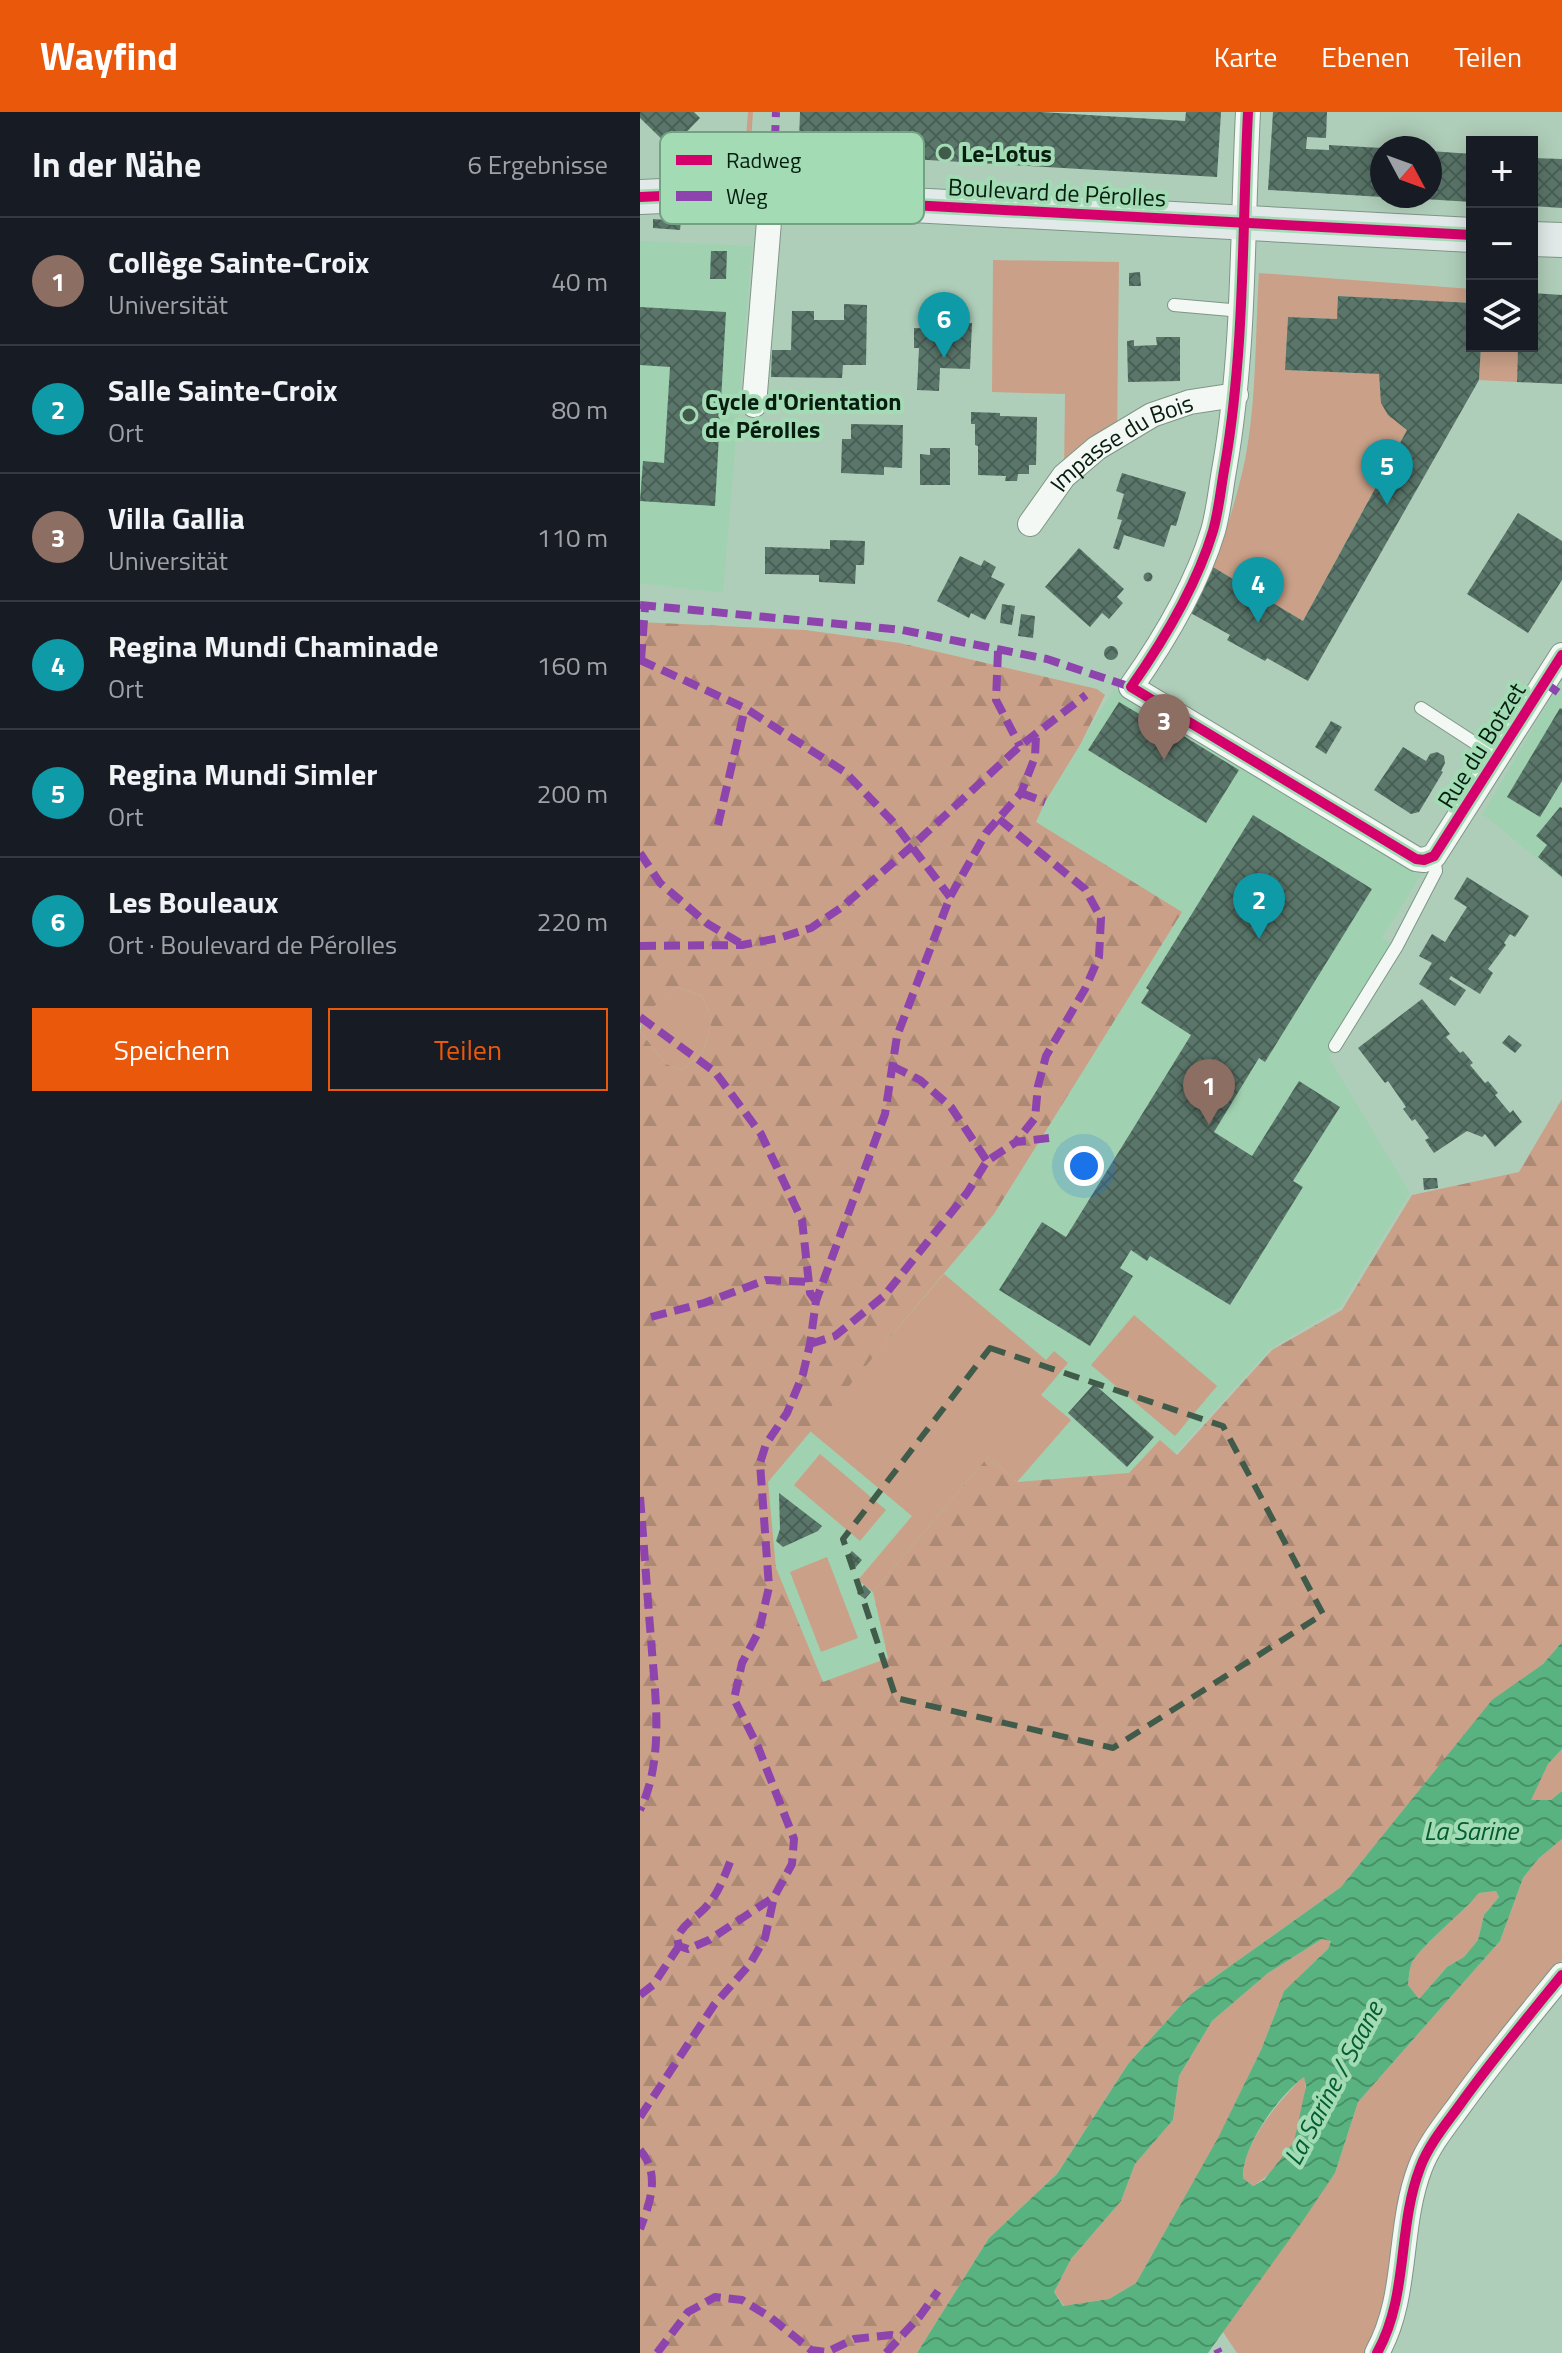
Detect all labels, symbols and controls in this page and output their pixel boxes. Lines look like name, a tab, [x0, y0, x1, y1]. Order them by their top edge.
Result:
text: Wayfind	[40, 27, 178, 85]
text: Karte	[1214, 35, 1277, 78]
text: Ebenen	[1321, 35, 1410, 78]
text: Teilen	[1454, 35, 1522, 78]
legend	[660, 132, 924, 224]
place label: Le-Lotus	[961, 135, 1052, 171]
north arrow	[1370, 136, 1442, 208]
map controls	[1466, 136, 1538, 352]
button: +	[1466, 136, 1538, 208]
text: In der Nähe	[32, 138, 201, 190]
text: Radweg	[726, 143, 801, 177]
marker: Le-Lotus	[936, 144, 954, 162]
text: 6 Ergebnisse	[467, 145, 608, 184]
street label: Boulevard de Pérolles	[947, 168, 1167, 216]
text: Weg	[726, 179, 767, 213]
button: −	[1466, 208, 1538, 280]
text: Collège Sainte-Croix	[108, 239, 369, 285]
text: 1	[51, 262, 65, 301]
text: 40 m	[551, 262, 608, 301]
button: layers	[1466, 280, 1538, 352]
text: Universität	[108, 285, 228, 324]
pin: 6	[918, 292, 970, 358]
text: Salle Sainte-Croix	[108, 367, 338, 413]
place label: Cycle d'Orientation de Pérolles	[705, 383, 902, 447]
street label: Impasse du Bois	[1040, 384, 1198, 499]
text: 2	[51, 390, 65, 429]
text: 80 m	[551, 390, 608, 429]
marker: Cycle d'Orientation de Pérolles	[680, 406, 698, 424]
text: Ort	[108, 413, 143, 452]
pin: 5	[1361, 439, 1413, 505]
text: Villa Gallia	[108, 495, 245, 541]
text: 3	[51, 518, 65, 557]
text: 110 m	[537, 518, 608, 557]
text: Universität	[108, 541, 228, 580]
pin: 4	[1232, 557, 1284, 623]
text: Regina Mundi Chaminade	[108, 623, 438, 669]
text: 4	[51, 646, 65, 685]
text: 160 m	[537, 646, 608, 685]
text: Ort	[108, 669, 143, 708]
street label: Rue du Botzet	[1428, 674, 1534, 815]
pin: 3	[1138, 694, 1190, 760]
text: Regina Mundi Simler	[108, 751, 377, 797]
text: 5	[51, 774, 65, 813]
text: 200 m	[537, 774, 608, 813]
text: Ort	[108, 797, 143, 836]
pin: 2	[1233, 873, 1285, 939]
text: Les Bouleaux	[108, 879, 279, 925]
text: 6	[51, 902, 65, 941]
text: 220 m	[537, 902, 608, 941]
text: Ort · Boulevard de Pérolles	[108, 925, 397, 964]
button: Speichern	[32, 1008, 312, 1091]
button: Teilen	[328, 1008, 608, 1091]
pin: 1	[1183, 1059, 1235, 1125]
your location	[1064, 1146, 1104, 1186]
water label: La Sarine	[1424, 1811, 1520, 1850]
water label: La Sarine / Saane	[1273, 1992, 1394, 2172]

